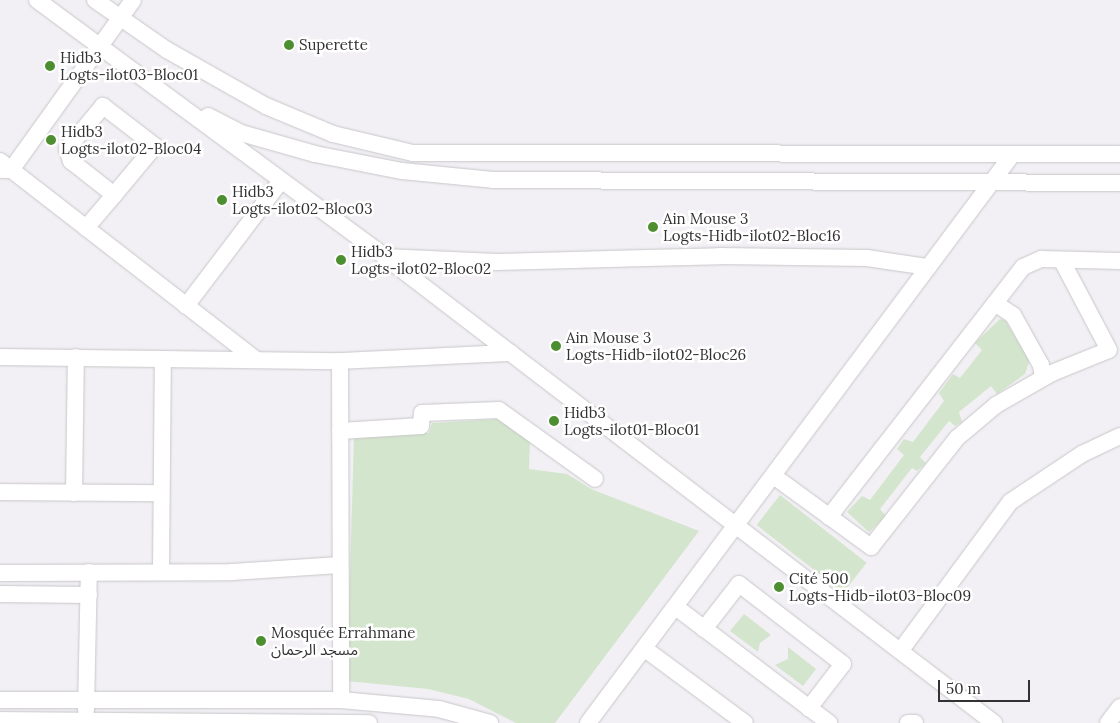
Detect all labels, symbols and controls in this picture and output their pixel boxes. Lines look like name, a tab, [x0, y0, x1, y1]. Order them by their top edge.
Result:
place label: Superette	[299, 36, 368, 54]
marker: Superette	[283, 39, 295, 51]
place label: Hidb3 Logts-ilot03-Bloc01	[60, 48, 198, 83]
marker: Hidb3 Logts-ilot03-Bloc01	[44, 60, 56, 72]
place label: Hidb3 Logts-ilot02-Bloc04	[61, 122, 201, 157]
marker: Hidb3 Logts-ilot02-Bloc04	[45, 134, 57, 146]
place label: Hidb3 Logts-ilot02-Bloc03	[232, 182, 372, 217]
marker: Hidb3 Logts-ilot02-Bloc03	[216, 194, 228, 206]
place label: Ain Mouse 3 Logts-Hidb-ilot02-Bloc16	[663, 209, 841, 244]
marker: Ain Mouse 3 Logts-Hidb-ilot02-Bloc16	[647, 221, 659, 233]
place label: Hidb3 Logts-ilot02-Bloc02	[351, 242, 491, 277]
marker: Hidb3 Logts-ilot02-Bloc02	[335, 254, 347, 266]
place label: Ain Mouse 3 Logts-Hidb-ilot02-Bloc26	[566, 328, 746, 363]
marker: Ain Mouse 3 Logts-Hidb-ilot02-Bloc26	[550, 340, 562, 352]
place label: Hidb3 Logts-ilot01-Bloc01	[564, 403, 699, 438]
marker: Hidb3 Logts-ilot01-Bloc01	[548, 415, 560, 427]
place label: Cité 500 Logts-Hidb-ilot03-Bloc09	[789, 569, 971, 604]
marker: Cité 500 Logts-Hidb-ilot03-Bloc09	[773, 581, 785, 593]
place label: Mosquée Errahmane مسجد الرحمان	[271, 623, 415, 658]
marker: Mosquée Errahmane مسجد الرحمان	[255, 635, 267, 647]
scale bar	[940, 670, 1032, 702]
text: 50 m	[946, 679, 981, 698]

